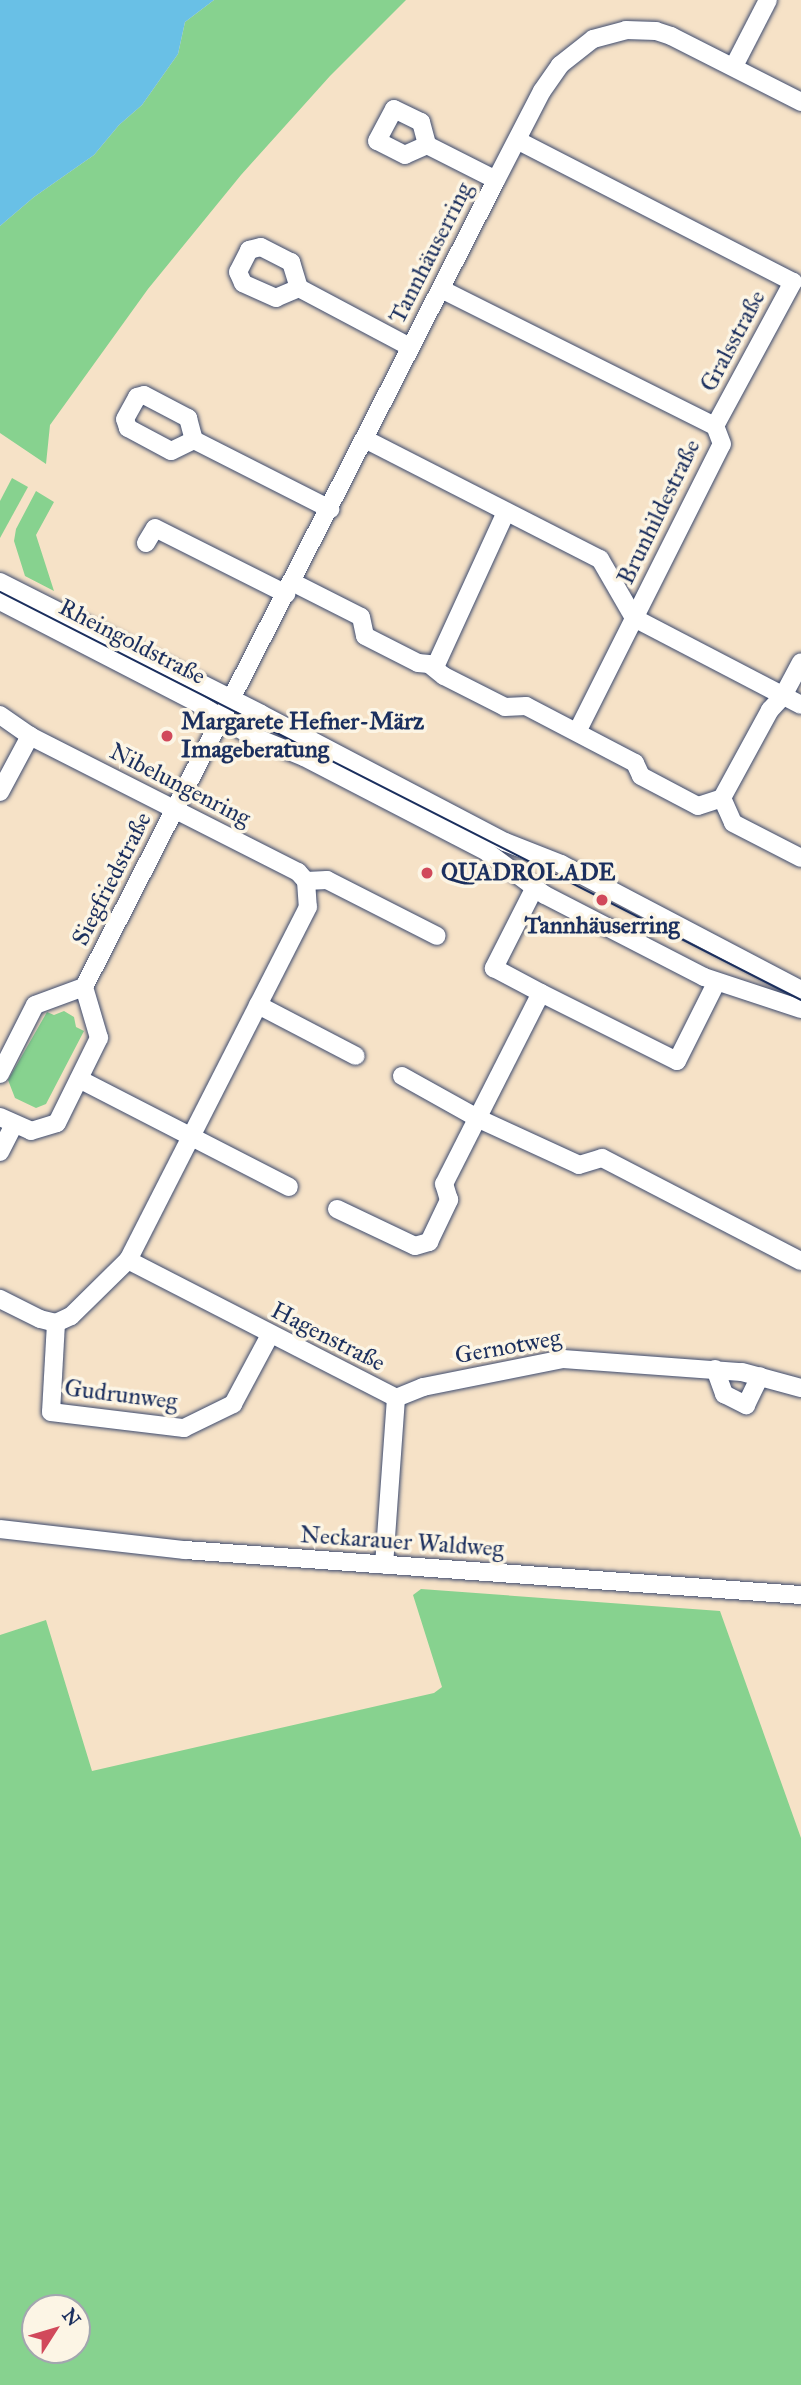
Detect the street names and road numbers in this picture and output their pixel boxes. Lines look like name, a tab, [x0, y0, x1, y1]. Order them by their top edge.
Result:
street label: Tannhäuserring	[383, 177, 479, 329]
street label: Gralsstraße	[694, 285, 772, 397]
street label: Brunhildestraße	[611, 435, 707, 589]
street label: Rheingoldstraße	[54, 593, 210, 691]
street label: Nibelungenring	[105, 737, 255, 833]
street label: Siegfriedstraße	[66, 807, 158, 951]
street label: Hagenstraße	[266, 1296, 390, 1378]
street label: Gernotweg	[453, 1324, 563, 1370]
street label: Gudrunweg	[63, 1374, 179, 1416]
street label: Neckarauer Waldweg	[299, 1521, 505, 1563]

